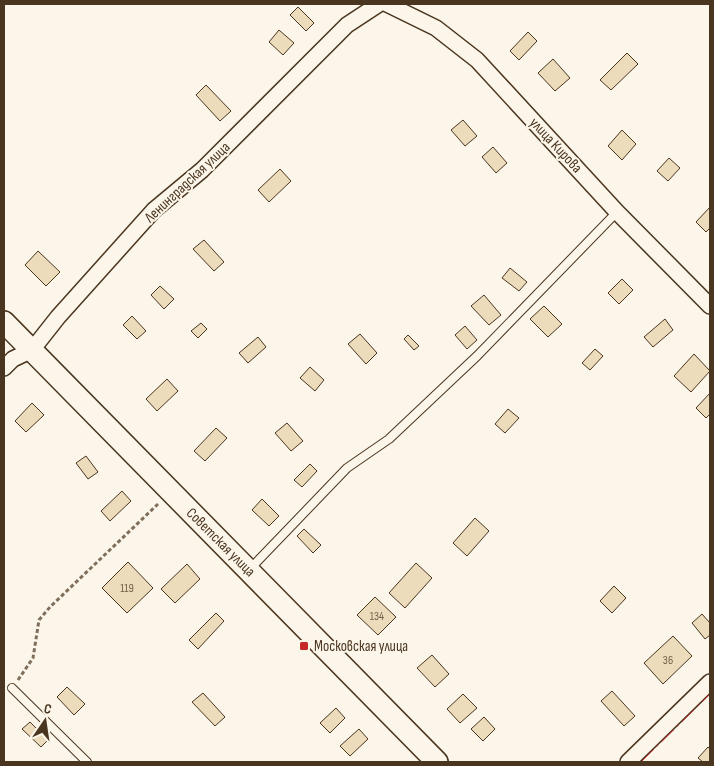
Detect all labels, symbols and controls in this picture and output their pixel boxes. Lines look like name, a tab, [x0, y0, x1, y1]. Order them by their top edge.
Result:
street label: улица Кирова	[525, 114, 586, 177]
street label: Ленинградская улица	[140, 138, 234, 228]
street label: Советская улица	[182, 504, 259, 581]
house number: 119	[120, 581, 134, 596]
house number: 134	[370, 609, 384, 624]
place label: Московская улица	[314, 637, 408, 656]
marker: Московская улица	[298, 640, 310, 652]
house number: 36	[663, 653, 673, 668]
north arrow	[20, 696, 70, 746]
text: С	[42, 700, 53, 718]

